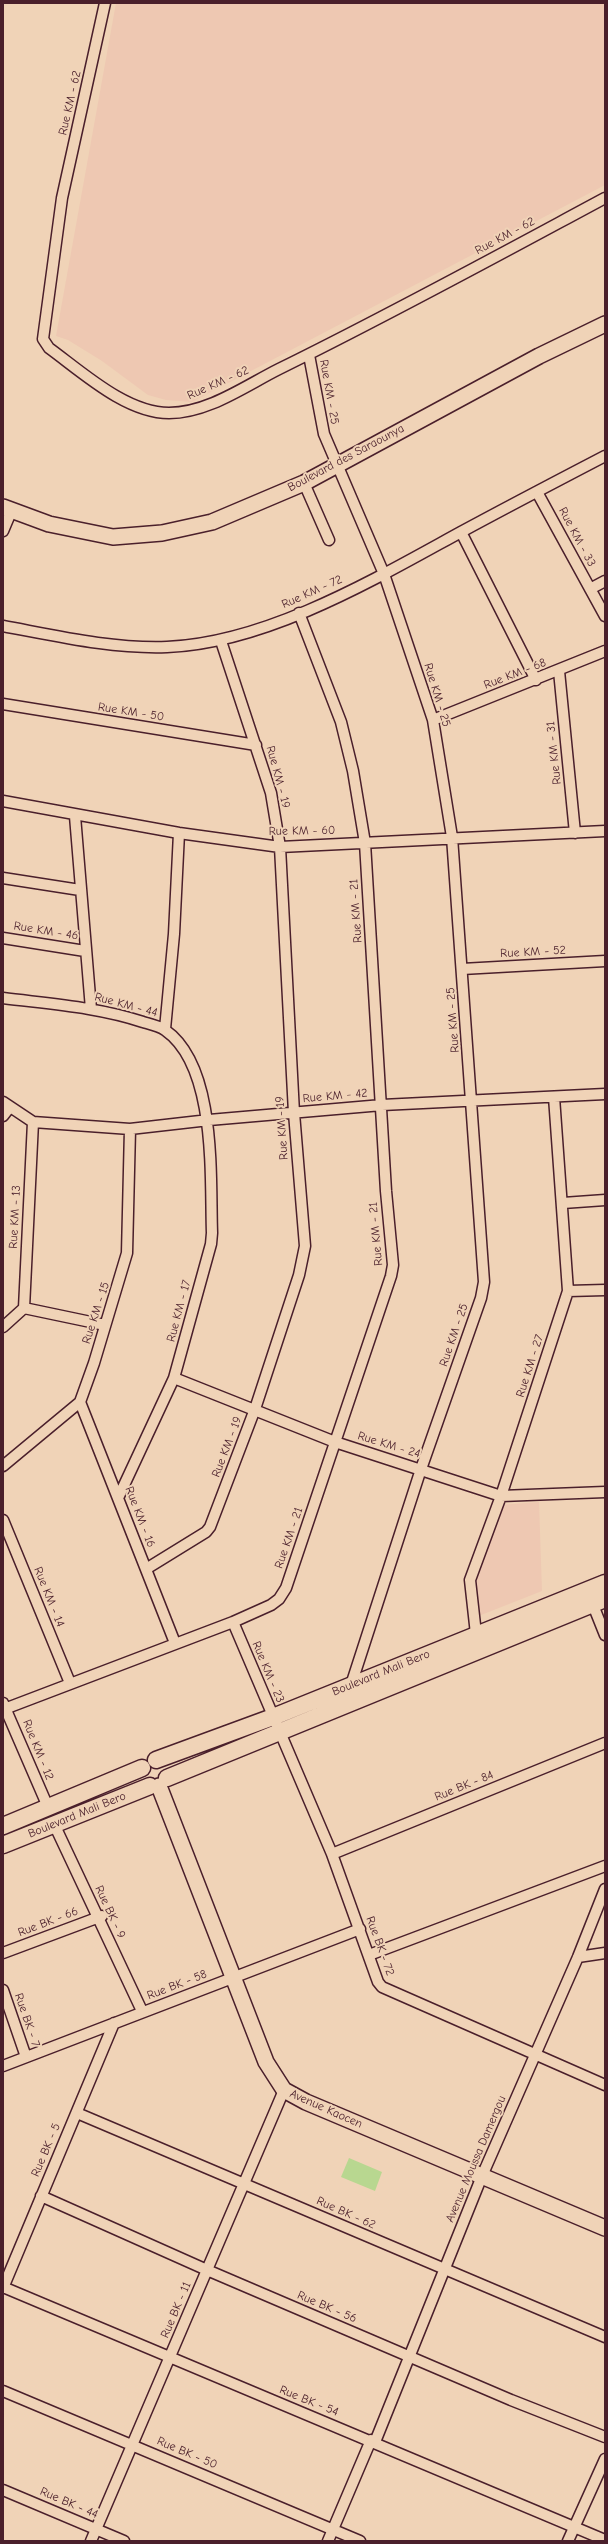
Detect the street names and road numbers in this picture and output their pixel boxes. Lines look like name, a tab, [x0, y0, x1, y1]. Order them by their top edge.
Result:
street label: Rue KM - 62	[56, 69, 84, 137]
street label: Rue KM - 62	[473, 214, 537, 258]
street label: Rue KM - 25	[316, 358, 342, 426]
street label: Rue KM - 62	[185, 363, 251, 403]
street label: Boulevard des Saraounya	[285, 421, 407, 495]
street label: Rue KM - 33	[555, 505, 599, 569]
street label: Rue KM - 72	[279, 572, 345, 612]
street label: Rue KM - 68	[482, 656, 548, 692]
street label: Rue KM - 25	[421, 661, 453, 729]
street label: Rue KM - 50	[97, 700, 165, 724]
street label: Rue KM - 31	[544, 721, 564, 785]
street label: Rue KM - 19	[263, 744, 293, 810]
street label: Rue KM - 60	[269, 823, 335, 839]
street label: Rue KM - 21	[347, 879, 365, 943]
street label: Rue KM - 46	[13, 919, 79, 943]
street label: Rue KM - 52	[500, 943, 566, 961]
street label: Rue KM - 25	[444, 987, 462, 1053]
street label: Rue KM - 44	[93, 990, 159, 1020]
street label: Rue KM - 42	[302, 1086, 368, 1106]
street label: Rue KM - 19	[273, 1096, 291, 1160]
street label: Rue KM - 13	[6, 1185, 24, 1249]
street label: Rue KM - 21	[366, 1202, 386, 1266]
street label: Rue KM - 17	[164, 1279, 194, 1343]
street label: Rue KM - 15	[79, 1280, 113, 1346]
street label: Rue KM - 25	[436, 1302, 472, 1368]
street label: Rue KM - 27	[513, 1333, 547, 1399]
street label: Rue KM - 19	[209, 1415, 245, 1479]
street label: Rue KM - 24	[356, 1429, 422, 1461]
street label: Rue KM - 16	[122, 1484, 158, 1550]
street label: Rue KM - 21	[272, 1505, 306, 1571]
street label: Rue KM - 14	[30, 1565, 68, 1629]
street label: Rue KM - 23	[249, 1639, 287, 1705]
street label: Boulevard Mali Bero	[330, 1647, 432, 1699]
street label: Rue KM - 12	[19, 1718, 57, 1782]
street label: Rue BK - 84	[432, 1768, 496, 1804]
street label: Boulevard Mali Bero	[26, 1789, 128, 1841]
street label: Rue BK - 9	[91, 1883, 129, 1941]
street label: Rue BK - 66	[16, 1904, 80, 1940]
street label: Rue BK - 72	[363, 1914, 397, 1978]
street label: Rue BK - 58	[145, 1967, 209, 2003]
street label: Rue BK - 7	[11, 1991, 43, 2049]
street label: Avenue Kaocen	[287, 2087, 365, 2131]
street label: Avenue Moussa Damergou	[443, 2094, 509, 2224]
street label: Rue BK - 5	[28, 2121, 64, 2179]
street label: Rue BK - 62	[314, 2194, 378, 2232]
street label: Rue BK - 11	[158, 2280, 194, 2340]
street label: Rue BK - 56	[295, 2288, 359, 2326]
street label: Rue BK - 54	[277, 2383, 341, 2419]
street label: Rue BK - 50	[155, 2434, 219, 2472]
street label: Rue BK - 44	[38, 2484, 100, 2522]

